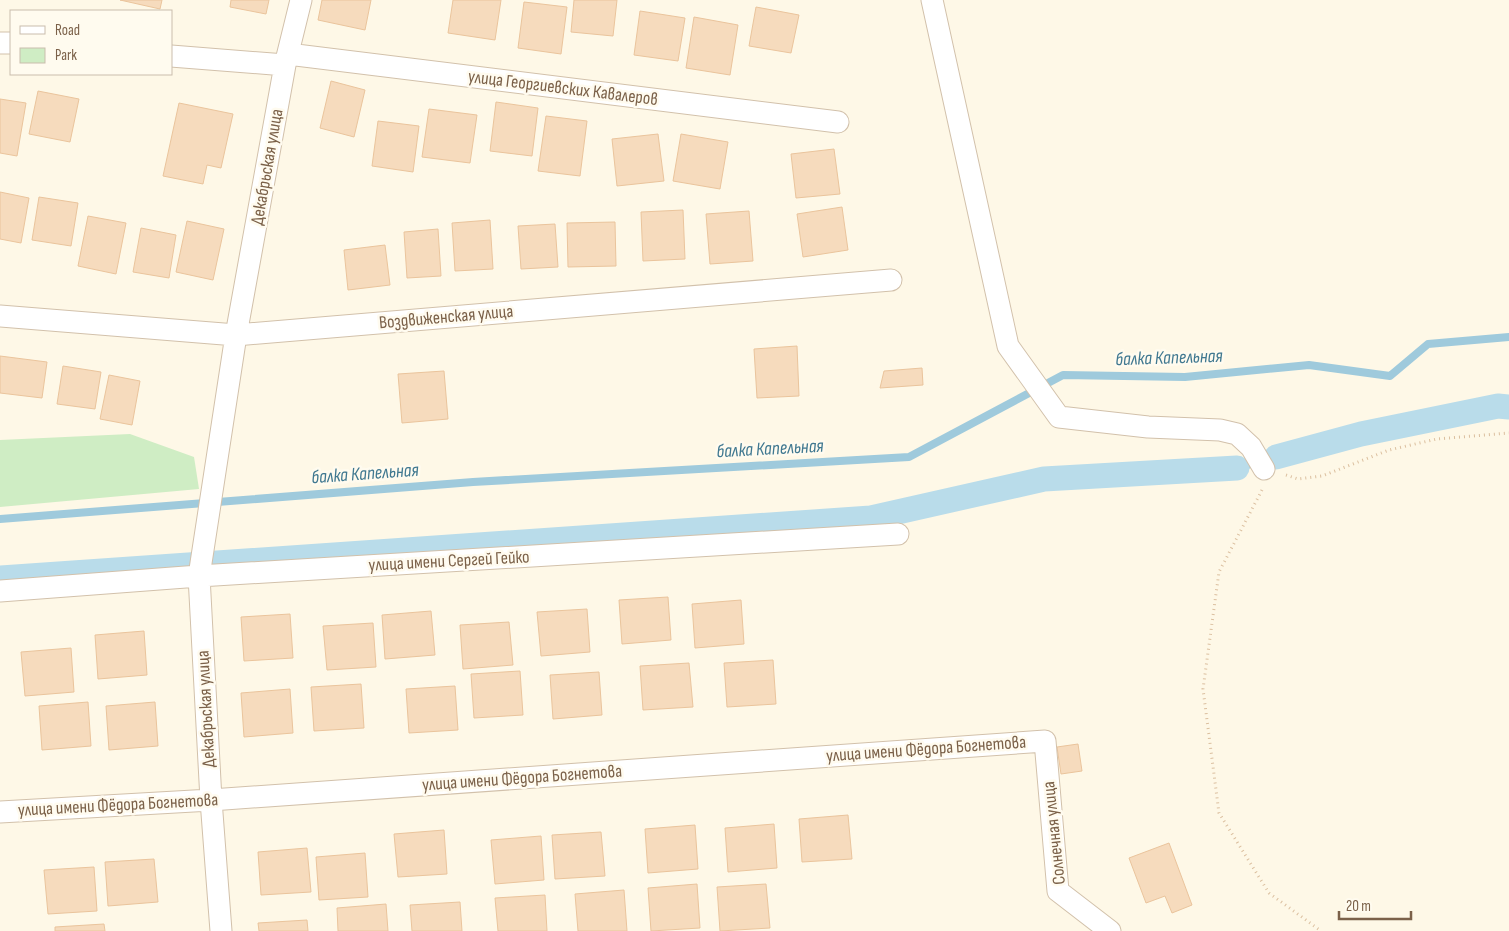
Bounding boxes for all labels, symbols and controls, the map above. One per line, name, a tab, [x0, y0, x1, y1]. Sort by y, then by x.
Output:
legend	[10, 10, 172, 75]
text: Road	[55, 21, 80, 40]
text: Park	[55, 46, 77, 65]
street label: улица Георгиевских Кавалеров	[467, 66, 659, 110]
street label: Декабрьская улица	[246, 107, 288, 227]
street label: Воздвиженская улица	[378, 301, 514, 333]
water label: балка Капельная	[1115, 345, 1224, 371]
water label: балка Капельная	[716, 435, 825, 463]
water label: балка Капельная	[311, 459, 420, 489]
street label: улица имени Сергей Гейко	[368, 546, 530, 576]
street label: Декабрьская улица	[192, 650, 220, 768]
street label: улица имени Фёдора Богнетова	[825, 732, 1027, 766]
street label: улица имени Фёдора Богнетова	[421, 761, 623, 795]
street label: Солнечная улица	[1038, 780, 1070, 886]
street label: улица имени Фёдора Богнетова	[17, 789, 219, 821]
scale bar	[1339, 888, 1412, 920]
text: 20 m	[1346, 897, 1371, 916]

